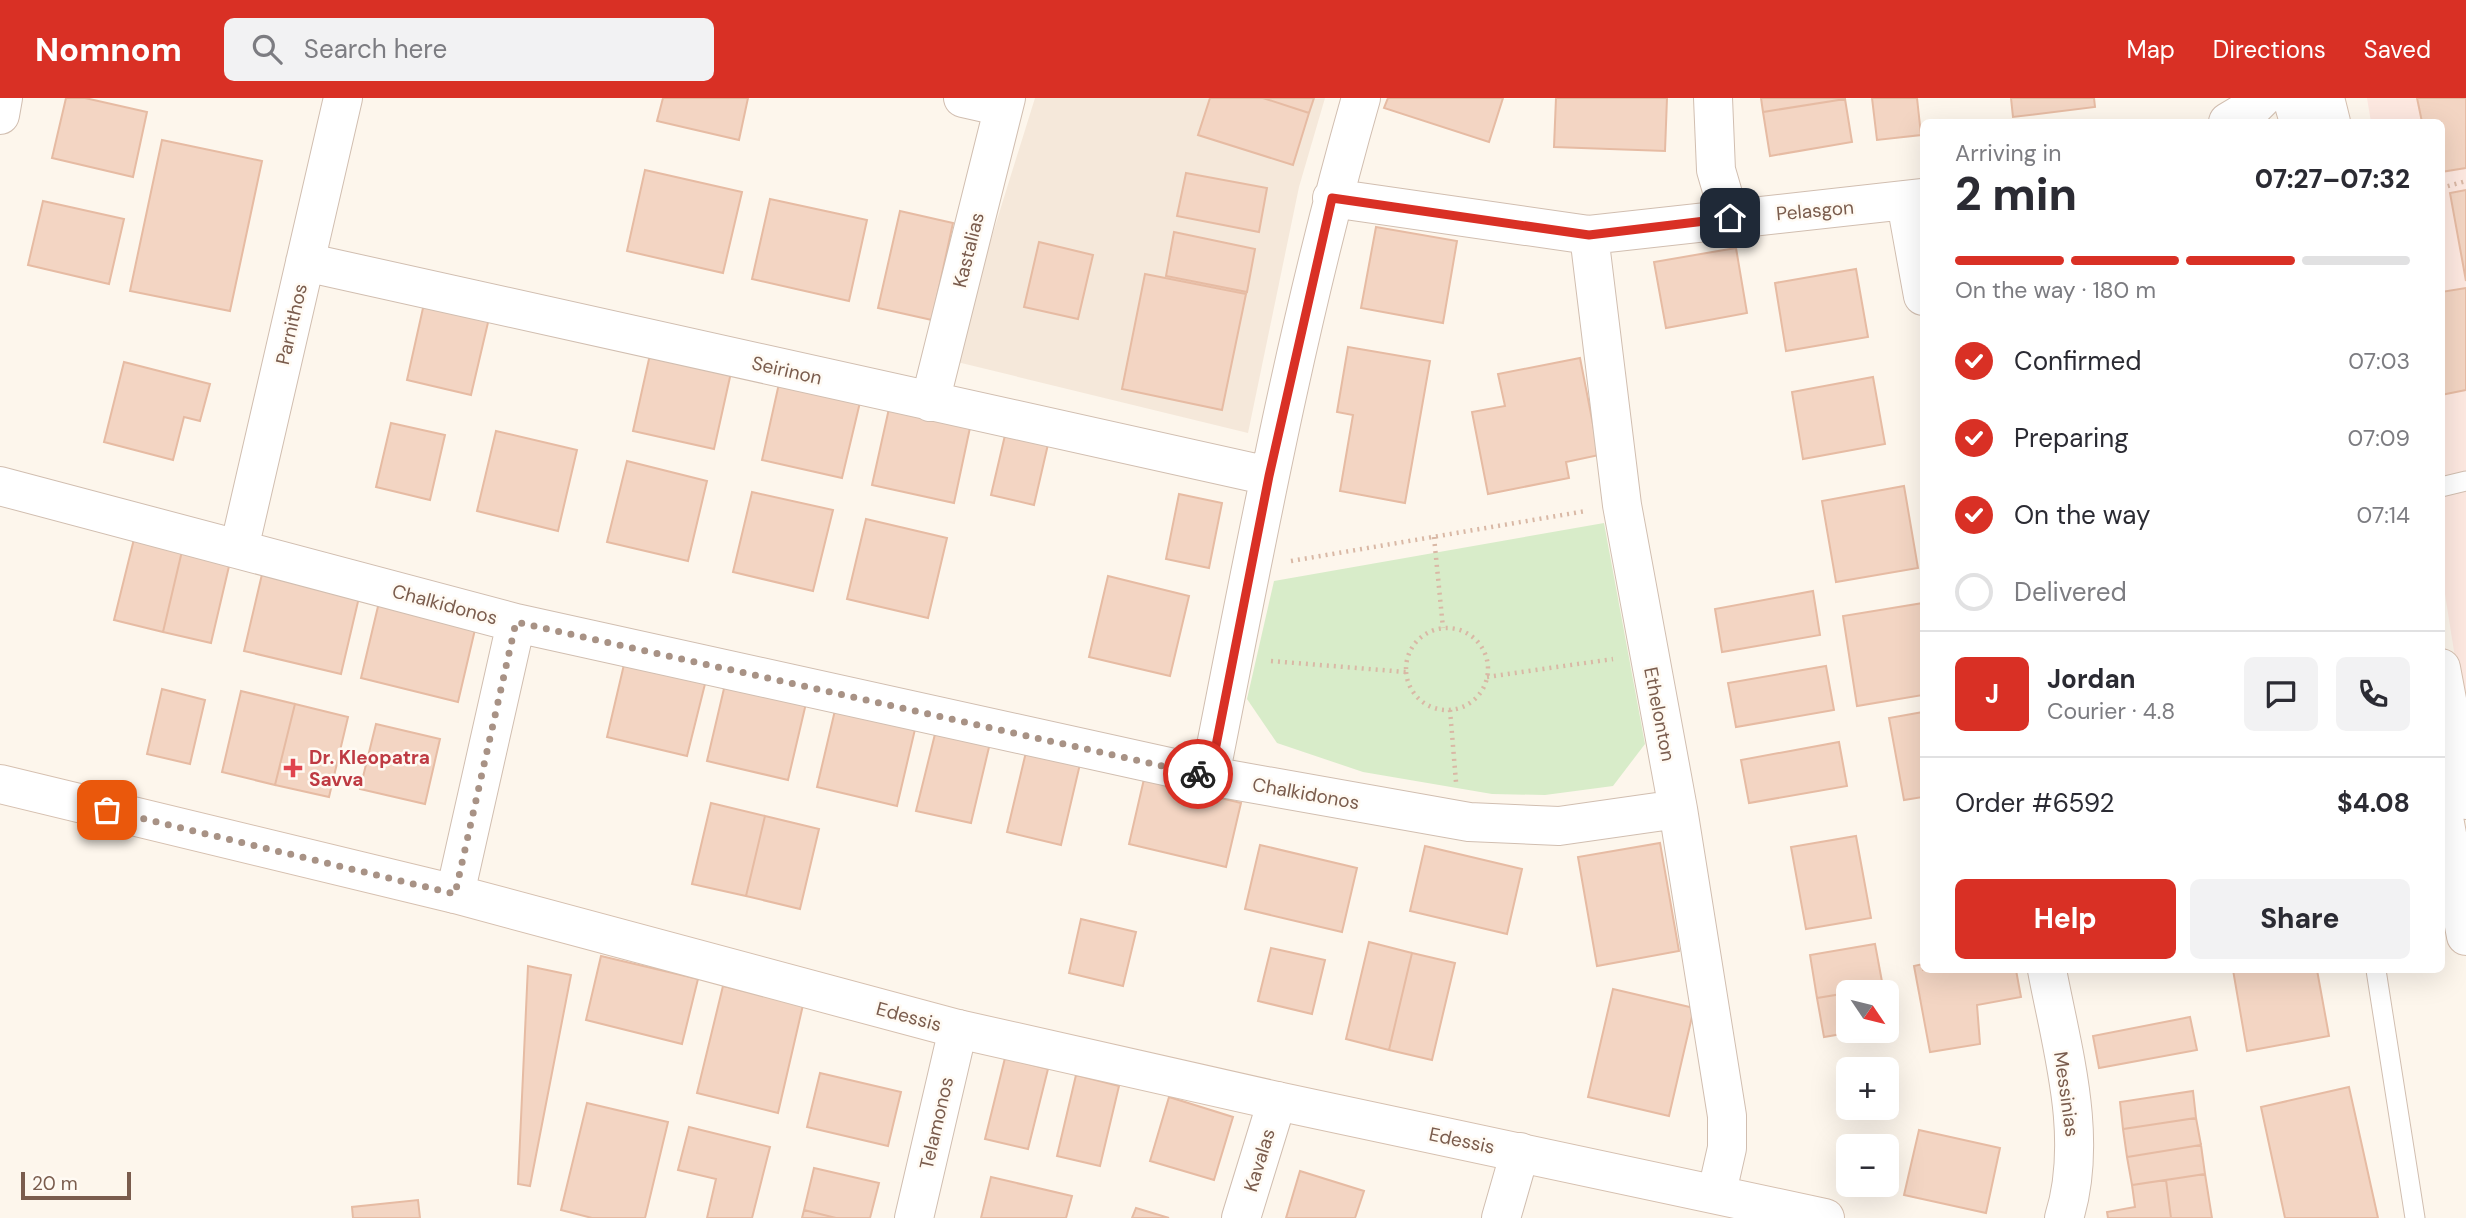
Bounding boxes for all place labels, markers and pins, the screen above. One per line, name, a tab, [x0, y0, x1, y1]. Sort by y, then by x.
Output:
pin	[1700, 188, 1760, 248]
place label: Dr. Kleopatra Savva	[309, 745, 430, 792]
marker: Dr. Kleopatra Savva	[283, 758, 303, 778]
pin	[77, 780, 137, 840]

